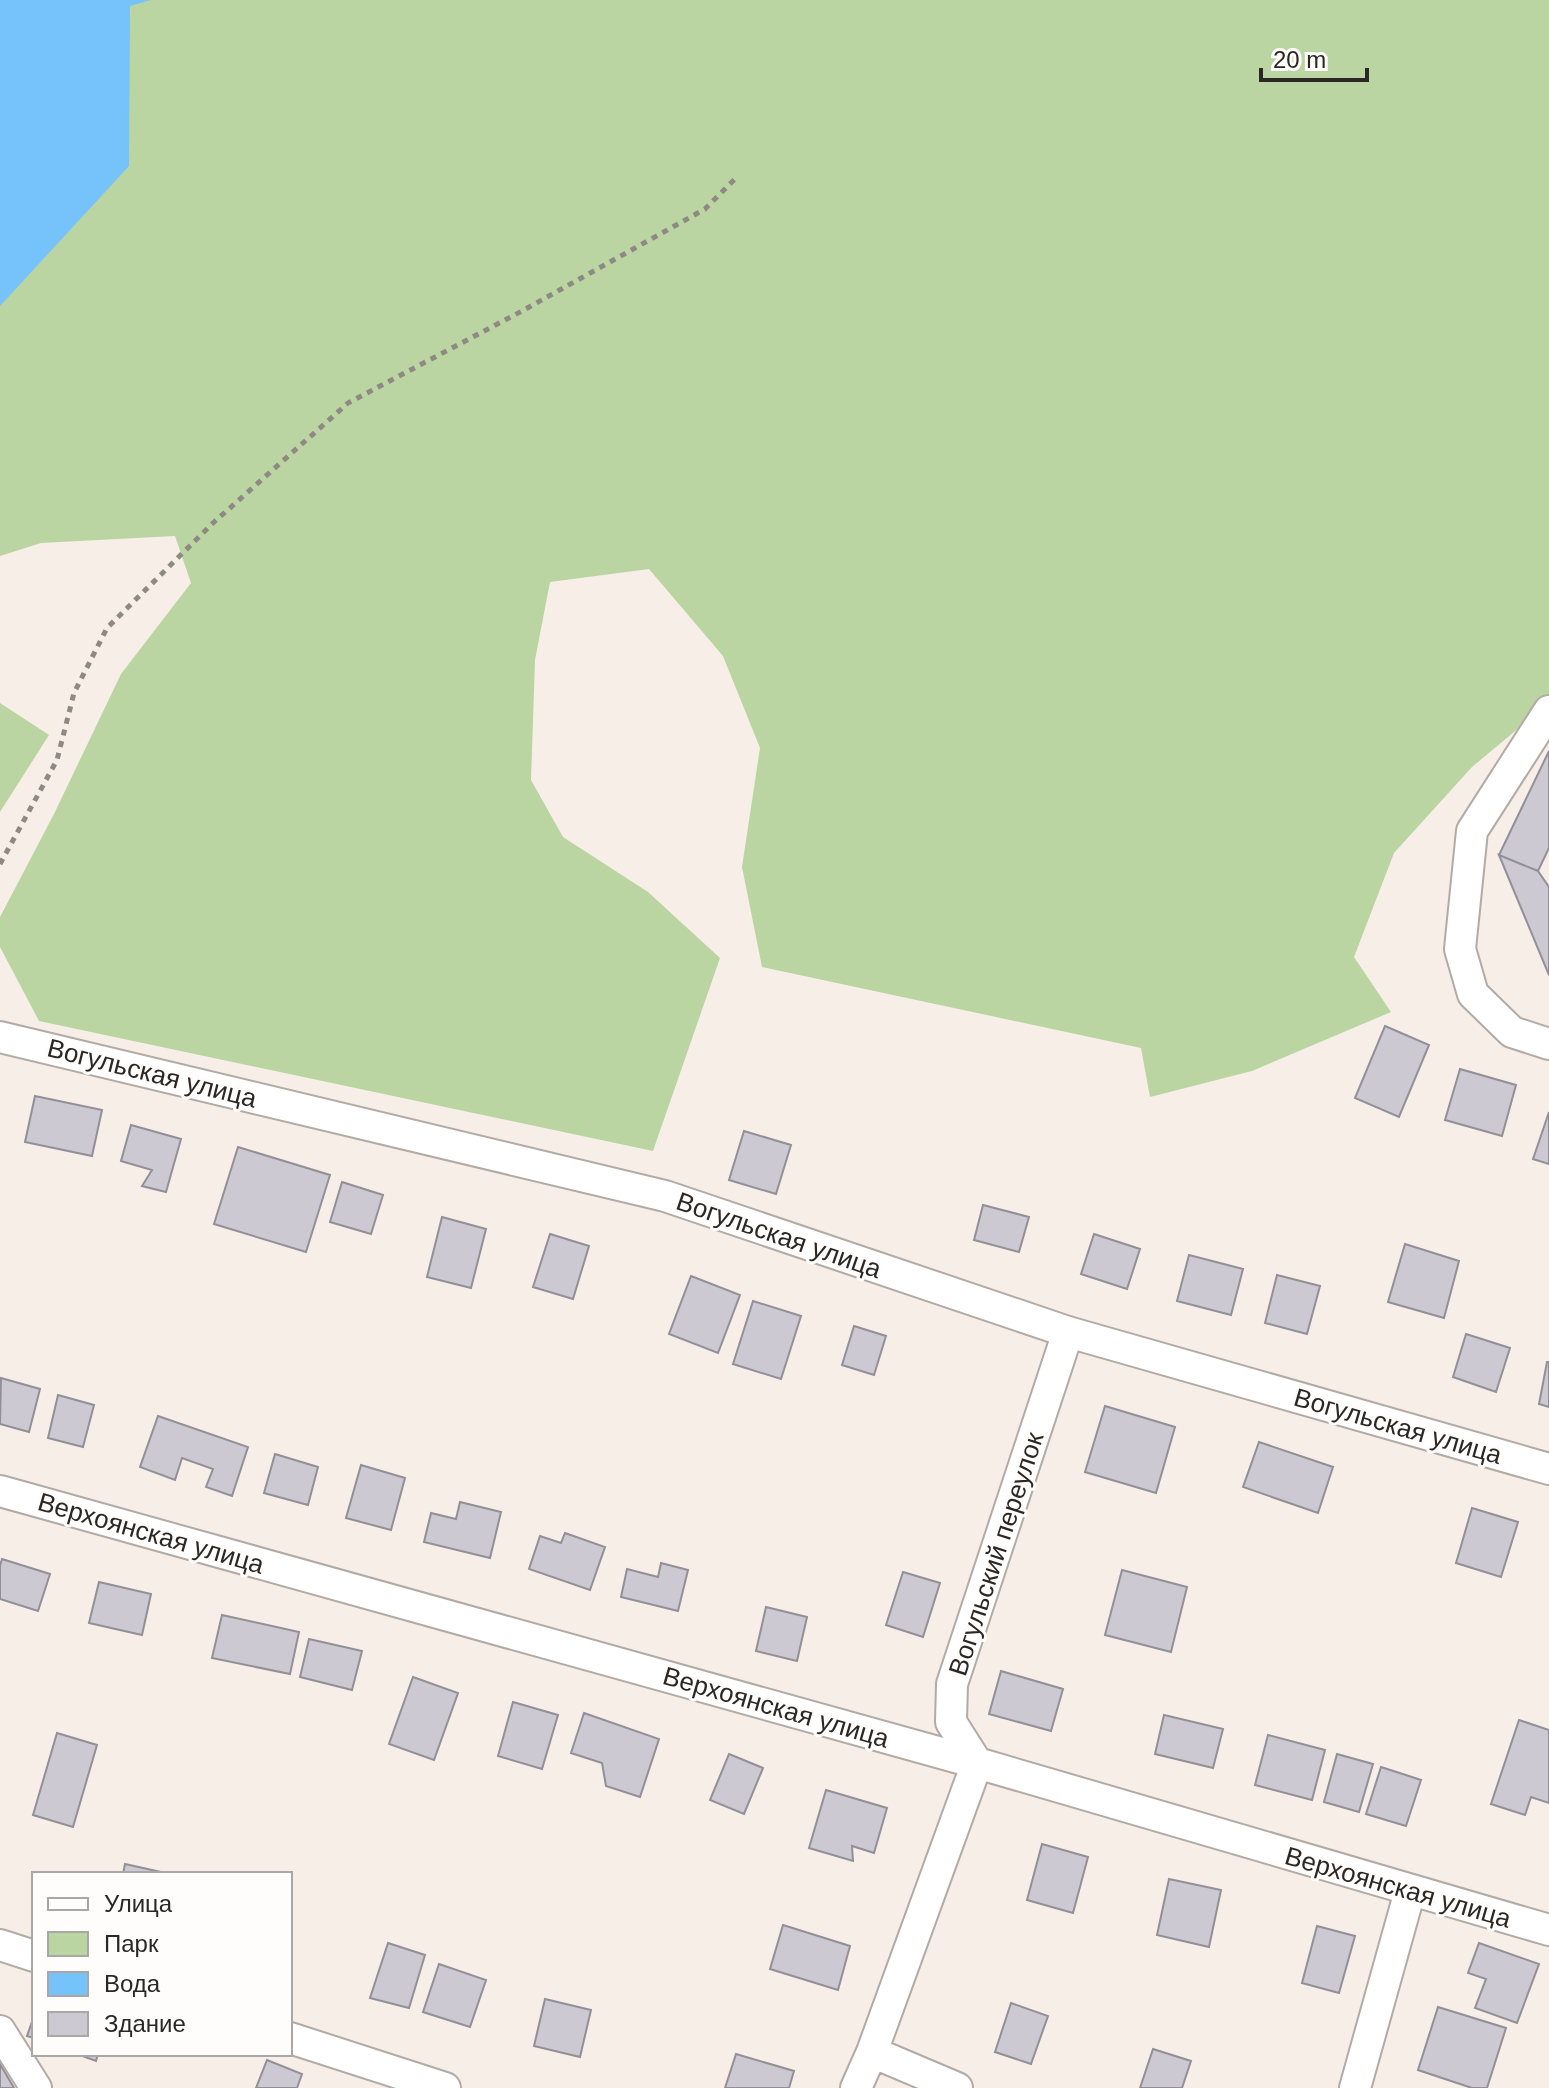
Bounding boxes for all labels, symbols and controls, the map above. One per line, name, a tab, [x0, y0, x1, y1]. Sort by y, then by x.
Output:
scale bar	[1261, 32, 1367, 82]
text: 20 m	[1273, 46, 1326, 73]
street label: Вогульская улица	[44, 1032, 260, 1114]
street label: Вогульская улица	[673, 1186, 886, 1284]
street label: Вогульская улица	[1291, 1382, 1506, 1470]
street label: Вогульский переулок	[942, 1428, 1050, 1679]
street label: Верхоянская улица	[35, 1486, 268, 1580]
street label: Верхоянская улица	[660, 1660, 893, 1754]
street label: Верхоянская улица	[1282, 1840, 1515, 1934]
legend	[32, 1872, 292, 2056]
text: Улица	[104, 1890, 173, 1917]
text: Парк	[104, 1930, 159, 1957]
text: Вода	[104, 1970, 161, 1997]
text: Здание	[104, 2010, 186, 2037]

